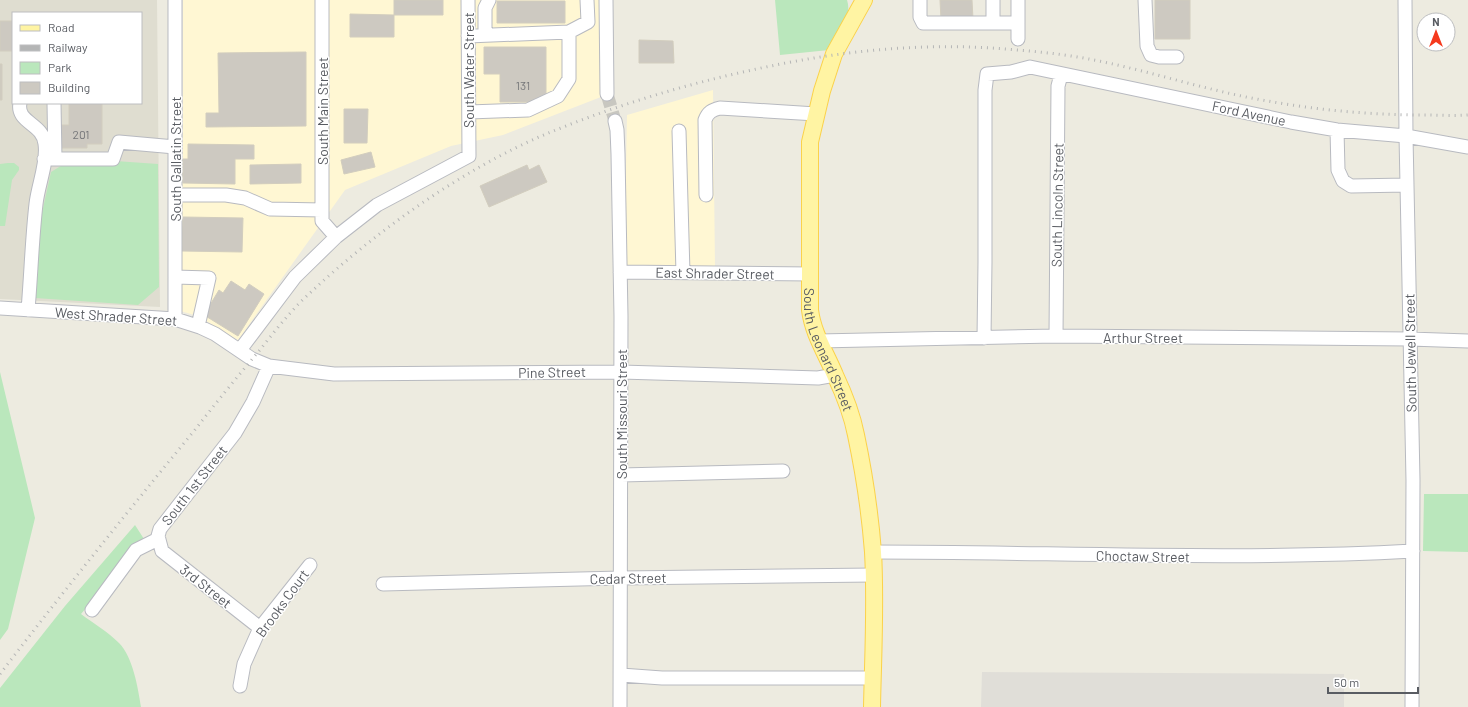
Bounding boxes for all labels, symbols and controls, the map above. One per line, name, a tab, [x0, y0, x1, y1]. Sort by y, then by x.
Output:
legend	[12, 12, 142, 104]
street label: South Water Street	[460, 12, 477, 128]
north arrow	[1416, 12, 1456, 52]
text: N	[1432, 15, 1440, 28]
text: Road	[48, 20, 75, 34]
text: Railway	[48, 40, 88, 54]
street label: South Main Street	[314, 57, 331, 165]
text: Park	[48, 60, 72, 74]
house number: 131	[516, 78, 530, 92]
text: Building	[48, 80, 90, 94]
street label: South Gallatin Street	[167, 96, 184, 222]
street label: Ford Avenue	[1211, 97, 1287, 129]
house number: 201	[72, 127, 90, 141]
street label: South Lincoln Street	[1047, 143, 1067, 267]
street label: East Shrader Street	[655, 263, 775, 283]
street label: South Leonard Street	[802, 288, 858, 413]
street label: South Jewell Street	[1400, 293, 1420, 413]
street label: West Shrader Street	[54, 303, 178, 329]
street label: Arthur Street	[1103, 329, 1183, 346]
street label: South Missouri Street	[613, 349, 630, 479]
street label: Pine Street	[518, 363, 586, 381]
street label: South 1st Street	[158, 442, 230, 528]
street label: Choctaw Street	[1096, 547, 1190, 565]
street label: 3rd Street	[177, 561, 235, 611]
street label: Brooks Court	[252, 566, 312, 640]
street label: Cedar Street	[589, 569, 667, 587]
scale bar	[1328, 669, 1418, 695]
text: 50 m	[1334, 675, 1359, 689]

